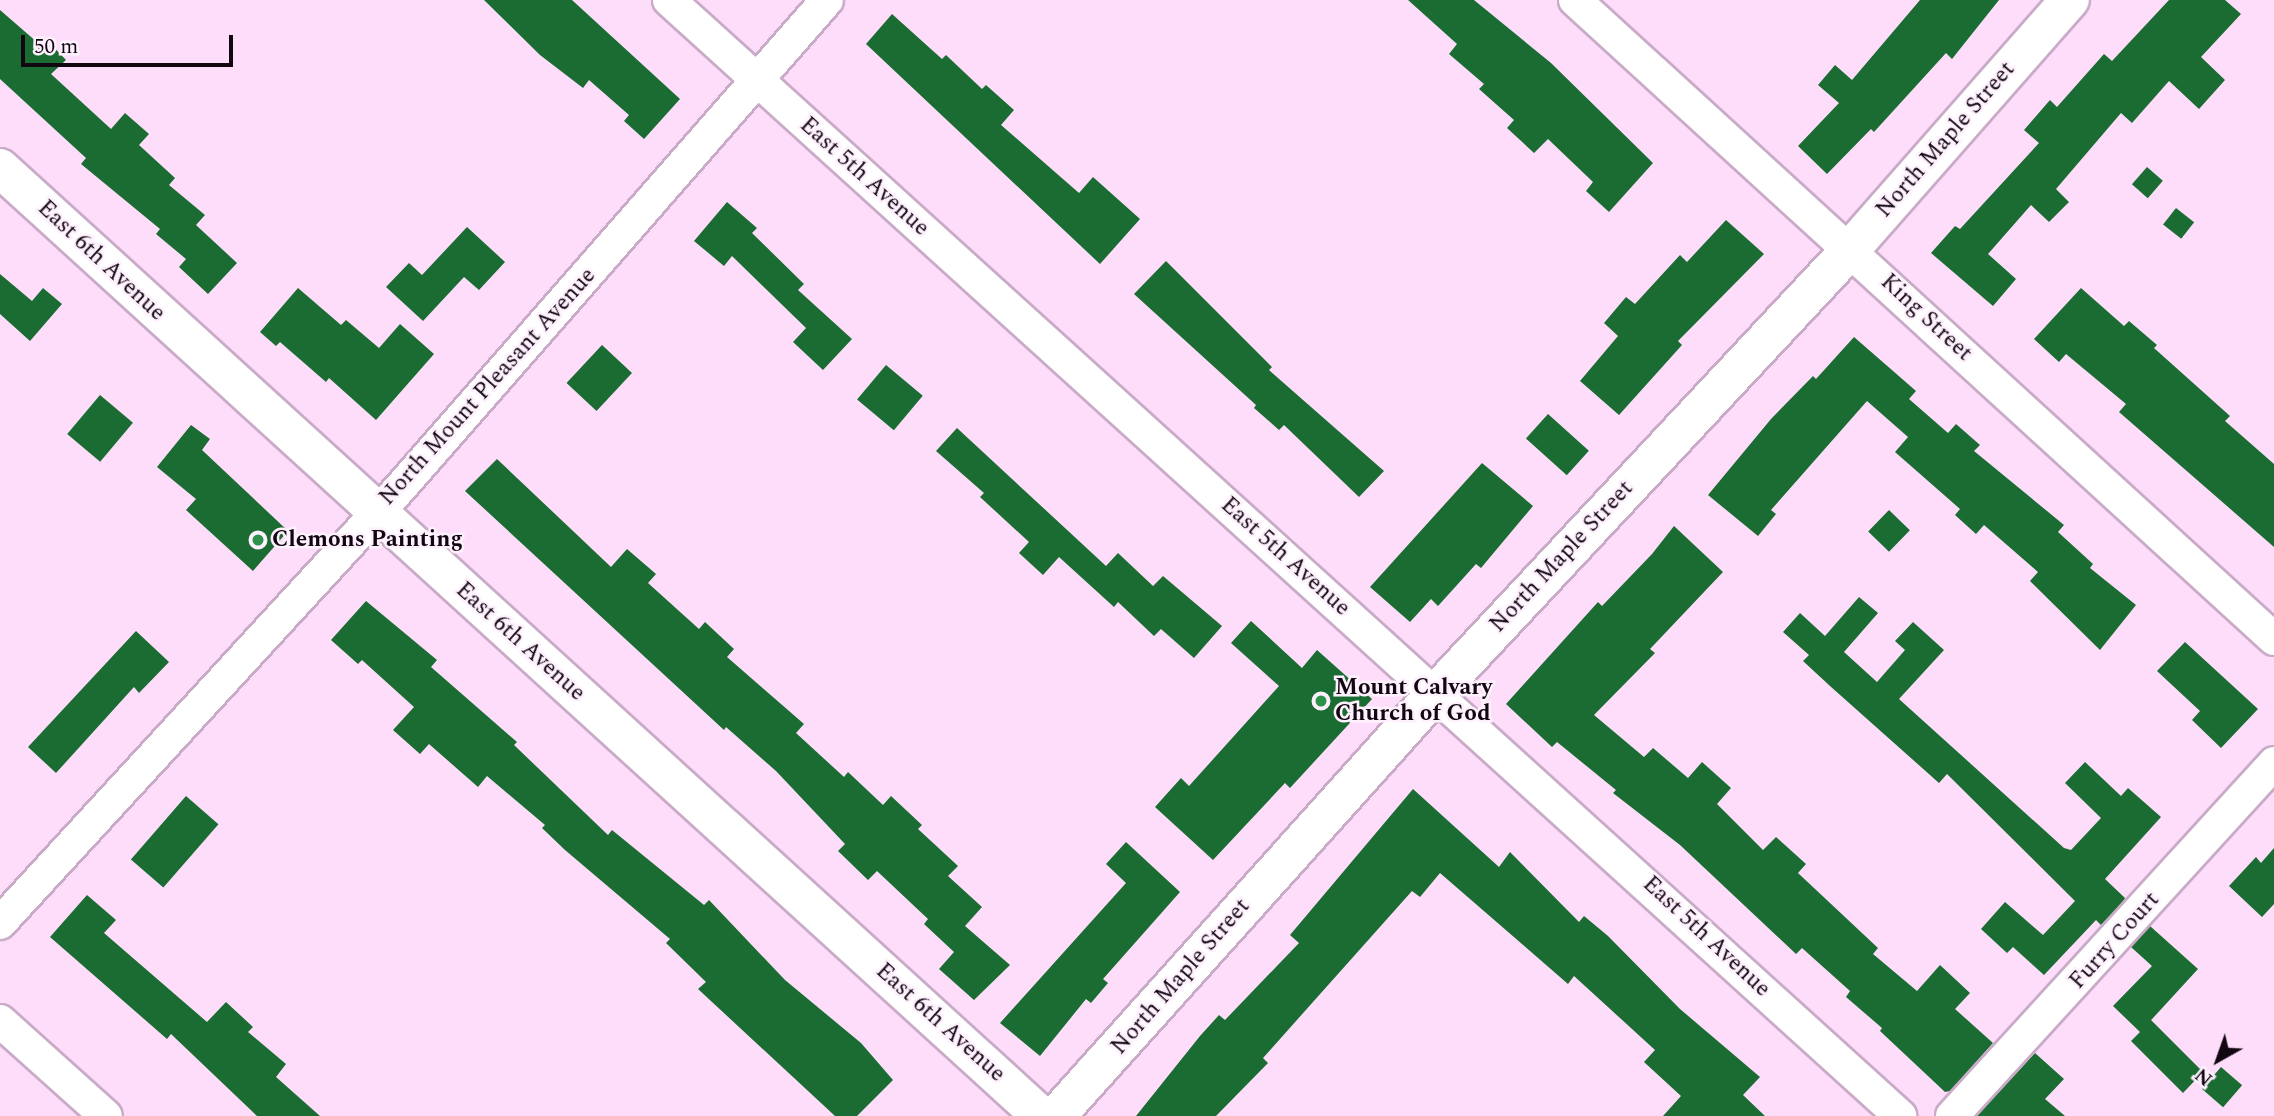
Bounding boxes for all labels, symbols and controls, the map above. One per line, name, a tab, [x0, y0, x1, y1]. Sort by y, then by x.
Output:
scale bar	[24, 21, 236, 65]
text: 50 m	[34, 31, 78, 63]
street label: North Maple Street	[1871, 56, 2021, 224]
street label: East 5th Avenue	[794, 112, 934, 242]
street label: East 6th Avenue	[31, 195, 171, 327]
street label: North Mount Pleasant Avenue	[374, 263, 602, 511]
street label: King Street	[1874, 269, 1978, 367]
street label: North Maple Street	[1485, 475, 1639, 639]
street label: East 5th Avenue	[1215, 492, 1355, 622]
place label: Clemons Painting	[272, 526, 463, 554]
marker: Clemons Painting	[250, 532, 266, 548]
street label: East 6th Avenue	[450, 577, 590, 707]
place label: Mount Calvary Church of God	[1335, 674, 1492, 728]
marker: Mount Calvary Church of God	[1313, 693, 1329, 709]
street label: East 5th Avenue	[1636, 871, 1776, 1003]
street label: Furry Court	[2064, 887, 2166, 995]
street label: North Maple Street	[1106, 893, 1256, 1061]
street label: East 6th Avenue	[870, 958, 1010, 1088]
north arrow	[2183, 1025, 2253, 1095]
text: N	[2189, 1060, 2219, 1093]

